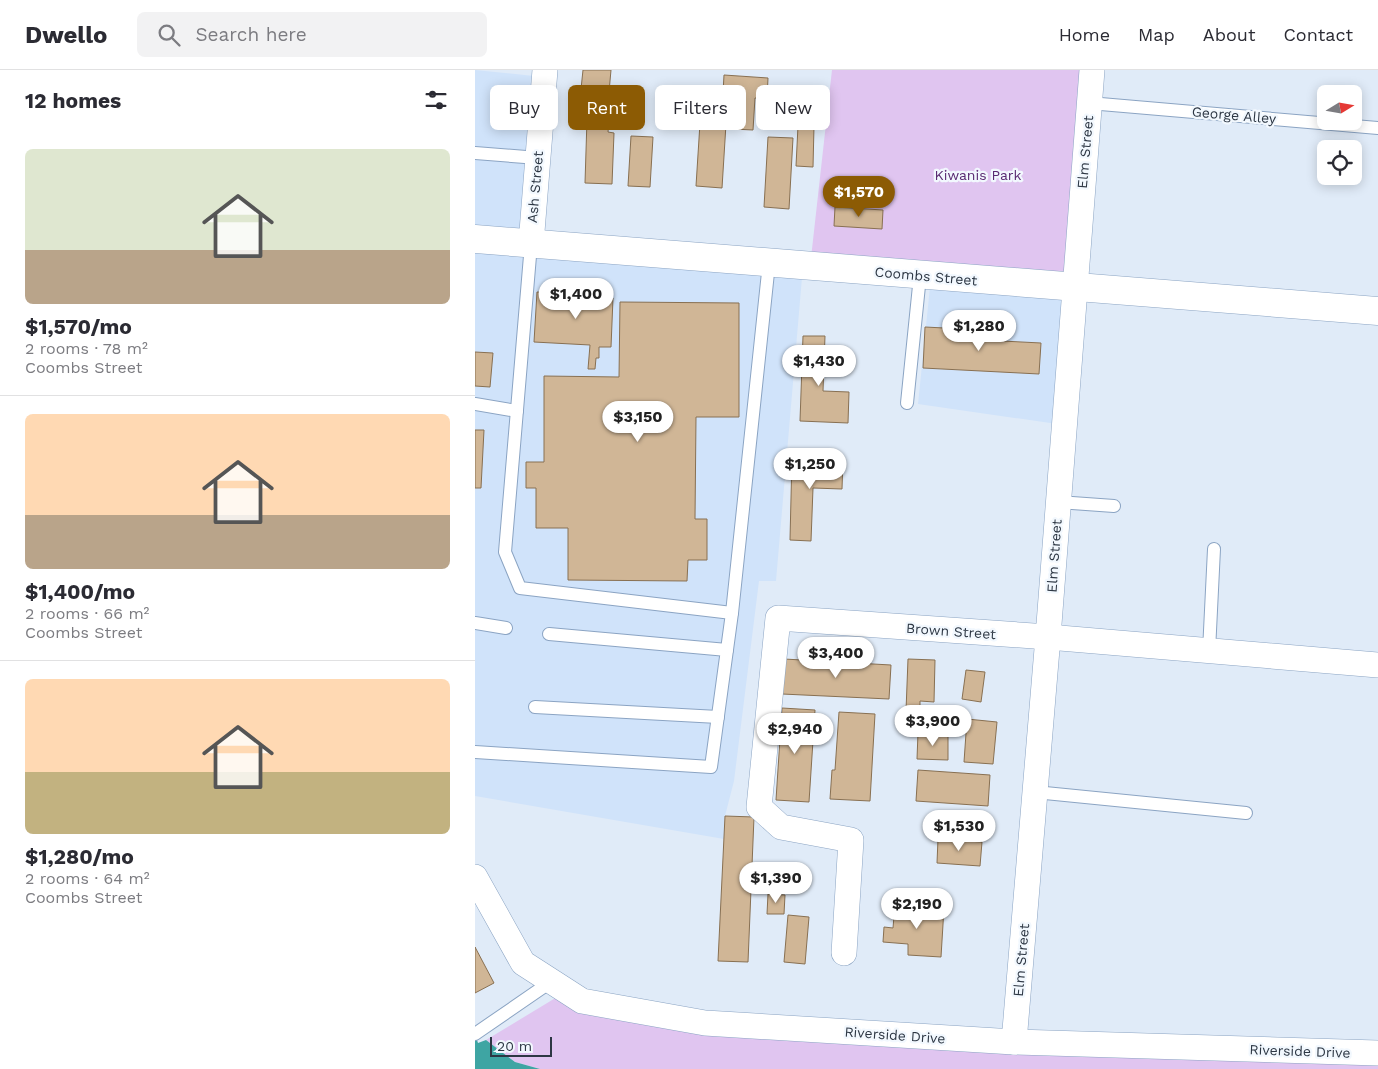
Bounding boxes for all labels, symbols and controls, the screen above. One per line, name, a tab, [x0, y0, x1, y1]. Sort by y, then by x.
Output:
search box	[137, 12, 487, 57]
text: Dwello	[25, 21, 107, 49]
icon: search	[155, 21, 183, 49]
text: Search here	[195, 23, 307, 46]
text: Home	[1059, 24, 1110, 45]
text: Map	[1138, 24, 1175, 45]
text: About	[1203, 24, 1255, 45]
text: Contact	[1283, 24, 1353, 45]
chip: Buy	[490, 85, 558, 130]
chip: Rent	[568, 85, 645, 130]
chip: Filters	[655, 85, 746, 130]
chip: New	[756, 85, 830, 130]
north arrow	[1317, 85, 1363, 130]
map controls	[1317, 85, 1362, 185]
icon: filters	[422, 86, 450, 114]
text: 12 homes	[25, 88, 121, 113]
street label: George Alley	[1191, 103, 1278, 127]
street label: Elm Street	[1074, 115, 1096, 189]
button: locate	[1317, 140, 1362, 185]
street label: Ash Street	[524, 150, 546, 224]
park label: Kiwanis Park	[934, 167, 1022, 183]
pin: $1,570	[818, 176, 900, 218]
icon: home	[193, 181, 283, 271]
text: $1,570	[834, 182, 884, 201]
street label: Coombs Street	[874, 264, 978, 288]
pin: $1,400	[535, 278, 617, 320]
text: $1,400	[550, 284, 602, 303]
pin: $1,280	[938, 310, 1020, 352]
text: $1,570/mo	[25, 314, 132, 339]
text: $1,280	[953, 316, 1005, 335]
text: 2 rooms · 78 m²	[25, 339, 148, 358]
pin: $1,430	[778, 344, 860, 387]
text: $1,430	[793, 351, 845, 370]
text: Coombs Street	[25, 358, 143, 377]
pin: $3,150	[597, 400, 679, 443]
text: $3,150	[613, 407, 663, 426]
icon: home	[193, 447, 283, 537]
pin: $1,250	[769, 448, 851, 490]
text: $1,250	[785, 454, 835, 473]
street label: Elm Street	[1043, 519, 1065, 593]
text: $1,400/mo	[25, 579, 135, 604]
text: 2 rooms · 66 m²	[25, 604, 149, 623]
street label: Brown Street	[906, 620, 997, 642]
text: Coombs Street	[25, 623, 143, 642]
pin: $3,400	[795, 636, 877, 679]
text: $3,400	[808, 643, 864, 662]
pin: $3,900	[892, 704, 974, 747]
text: $3,900	[906, 711, 960, 730]
icon: home	[193, 712, 283, 802]
pin: $2,940	[754, 712, 836, 755]
text: $2,940	[768, 719, 822, 738]
pin: $1,530	[918, 810, 1000, 852]
text: $1,530	[934, 816, 984, 835]
text: $1,280/mo	[25, 844, 134, 869]
pin: $1,390	[735, 862, 817, 904]
text: $1,390	[750, 868, 802, 887]
text: 2 rooms · 64 m²	[25, 869, 150, 888]
text: Coombs Street	[25, 888, 143, 907]
pin: $2,190	[876, 888, 958, 930]
text: $2,190	[892, 894, 942, 913]
street label: Elm Street	[1010, 923, 1032, 997]
street label: Riverside Drive	[844, 1023, 946, 1047]
scale bar	[490, 1034, 553, 1057]
text: 20 m	[497, 1038, 532, 1054]
street label: Riverside Drive	[1249, 1041, 1351, 1061]

